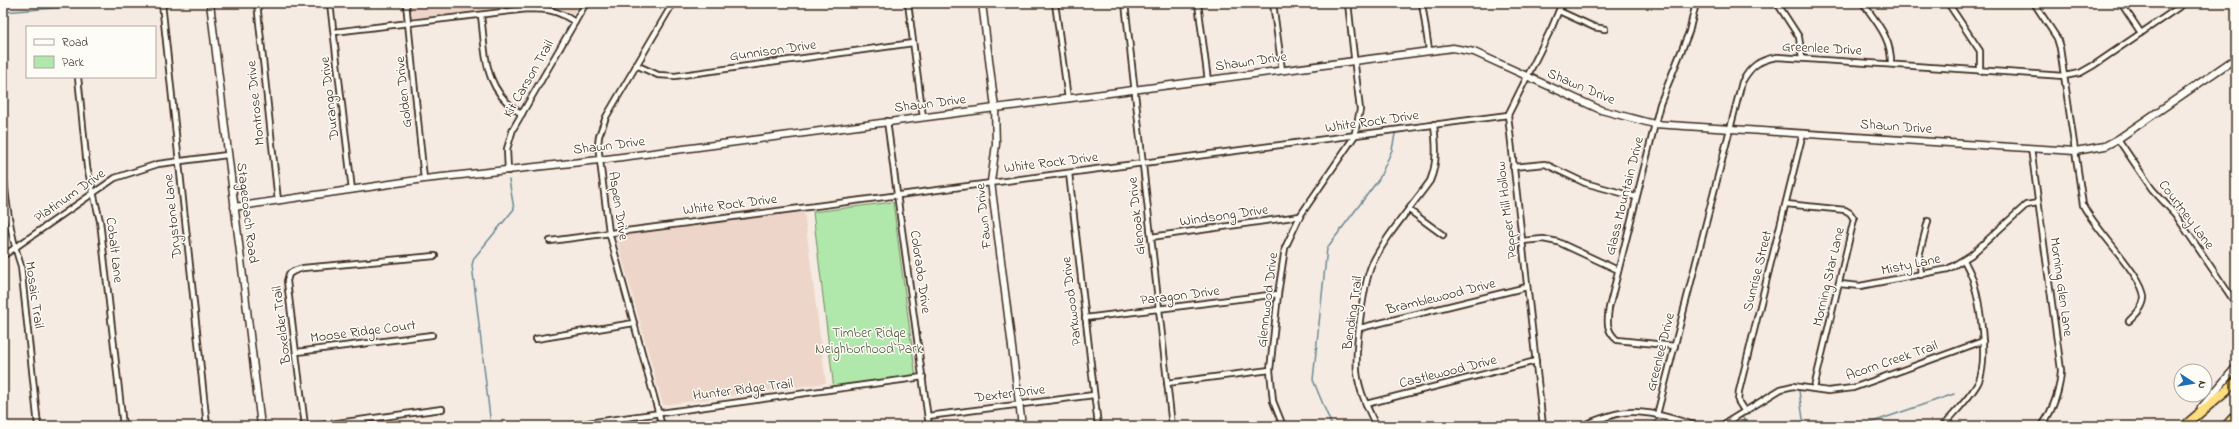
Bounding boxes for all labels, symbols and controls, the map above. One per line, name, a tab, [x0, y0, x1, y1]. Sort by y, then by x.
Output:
legend	[26, 26, 156, 78]
text: Road	[62, 34, 88, 52]
street label: Gunnison Drive	[728, 34, 818, 67]
street label: Kit Carson Trail	[498, 36, 560, 122]
street label: Greenlee Drive	[1781, 36, 1863, 62]
street label: Shawn Drive	[1214, 46, 1289, 77]
text: Park	[62, 54, 84, 72]
street label: Golden Drive	[390, 54, 418, 129]
street label: Durango Drive	[314, 55, 347, 142]
street label: Montrose Drive	[241, 59, 271, 146]
street label: Shawn Drive	[1544, 63, 1619, 111]
street label: Shawn Drive	[893, 89, 968, 119]
street label: White Rock Drive	[1324, 105, 1421, 139]
street label: Shawn Drive	[1859, 114, 1933, 140]
street label: Shawn Drive	[572, 131, 647, 161]
street label: Glass Mountain Drive	[1600, 134, 1650, 257]
street label: White Rock Drive	[1003, 147, 1100, 179]
street label: Pepper Mill Hollow	[1491, 160, 1523, 260]
street label: Stagecoach Road	[229, 161, 264, 265]
street label: Platinum Drive	[30, 163, 111, 228]
street label: Aspen Drive	[602, 170, 634, 243]
street label: Drystone Lane	[158, 172, 189, 260]
street label: Glenoak Drive	[1122, 175, 1152, 256]
street label: Courtney Lane	[2152, 176, 2220, 255]
street label: Fawn Drive	[970, 182, 998, 251]
street label: White Rock Drive	[682, 189, 779, 221]
street label: Windsong Drive	[1178, 199, 1270, 234]
street label: Cobalt Lane	[100, 216, 129, 285]
street label: Morning Star Lane	[1807, 225, 1852, 329]
street label: Sunrise Street	[1738, 228, 1778, 314]
street label: Colorado Drive	[904, 229, 936, 316]
street label: Morning Glen Lane	[2043, 236, 2078, 339]
street label: Misty Lane	[1879, 248, 1943, 282]
street label: Glennwood Drive	[1252, 251, 1284, 349]
street label: Parkwood Drive	[1056, 255, 1088, 347]
street label: Mosaic Trail	[19, 260, 49, 330]
street label: Bramblewood Drive	[1383, 273, 1499, 321]
street label: Bending Trail	[1337, 275, 1370, 352]
street label: Paragon Drive	[1139, 281, 1222, 312]
street label: Boxelder Trail	[267, 285, 297, 366]
street label: Greenlee Drive	[1641, 310, 1681, 393]
street label: Moose Ridge Court	[309, 315, 417, 350]
park label: Timber Ridge Neighborhood Park	[815, 323, 924, 361]
street label: Acorn Creek Trail	[1843, 335, 1941, 387]
street label: Castlewood Drive	[1397, 350, 1500, 394]
north arrow	[2173, 363, 2213, 403]
street label: Hunter Ridge Trail	[692, 373, 794, 408]
street label: Dexter Drive	[973, 379, 1047, 409]
text: N	[2193, 380, 2210, 390]

